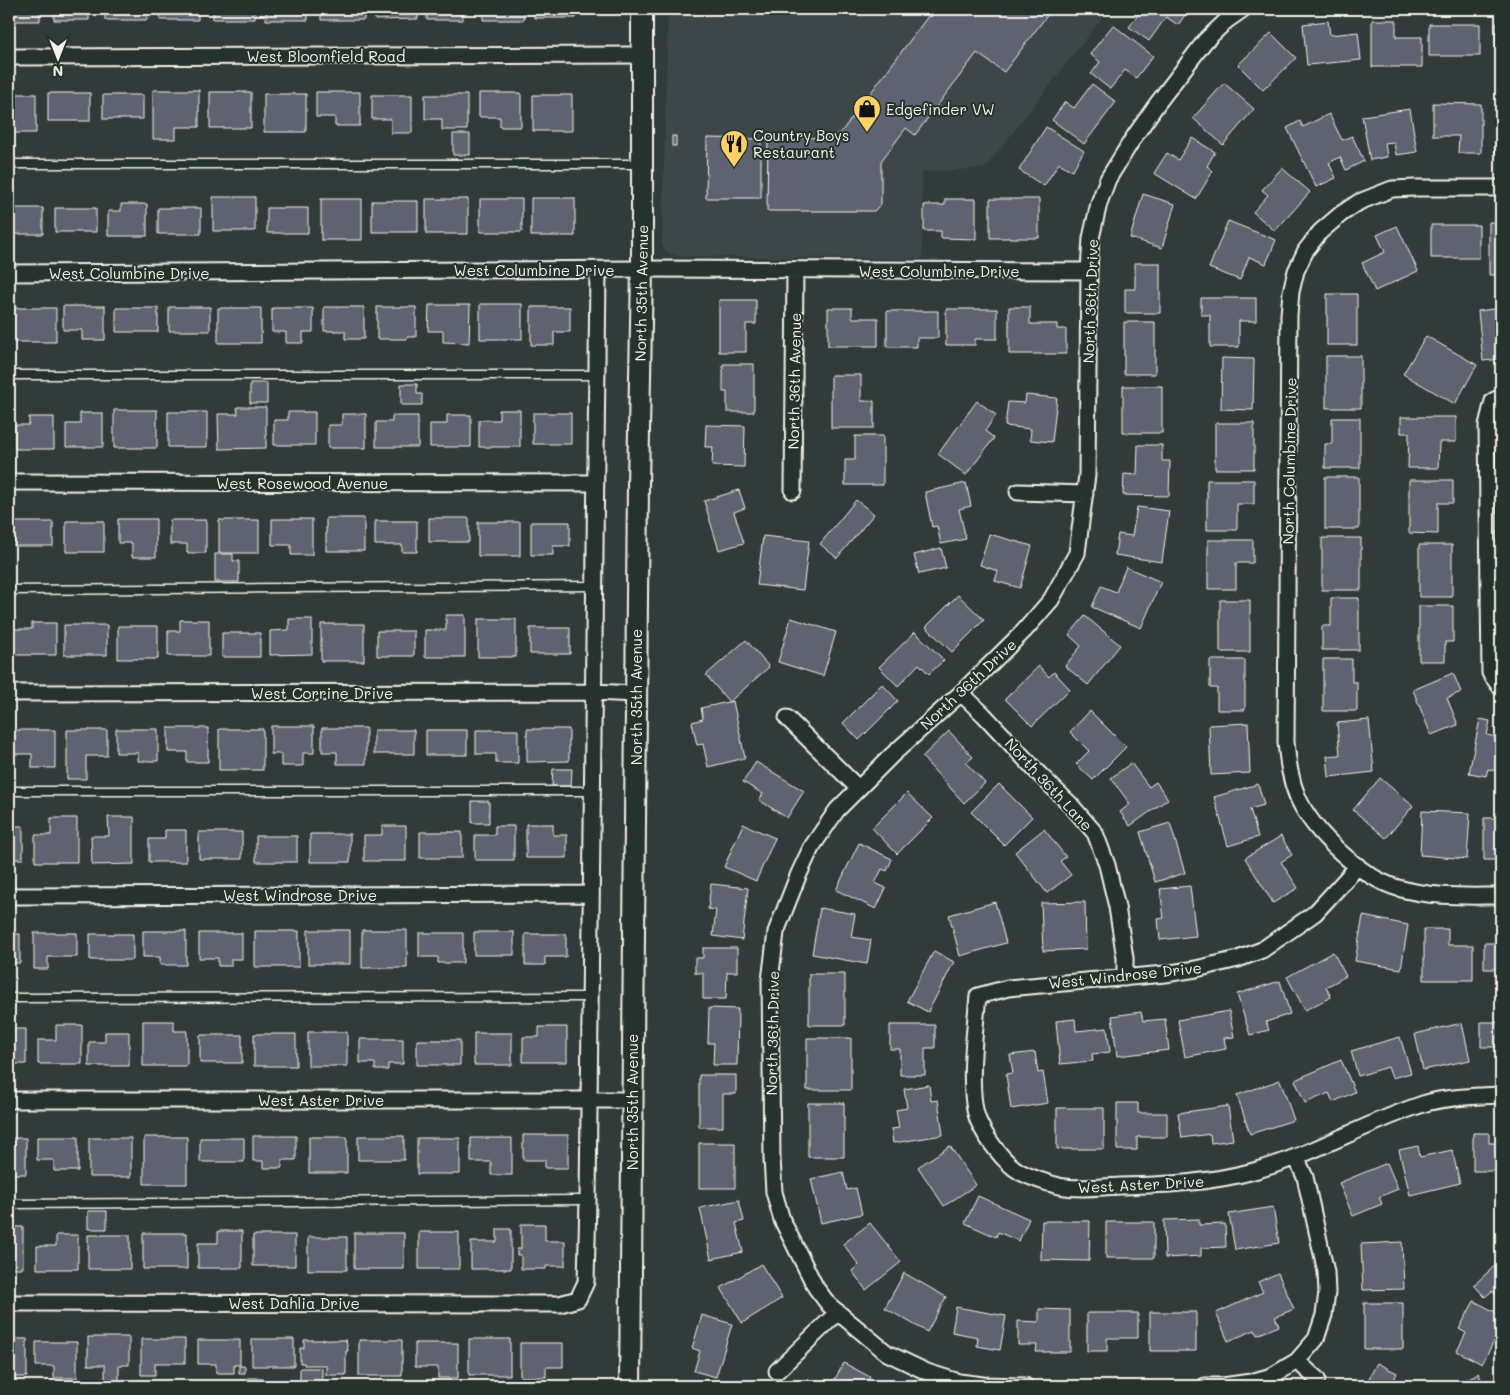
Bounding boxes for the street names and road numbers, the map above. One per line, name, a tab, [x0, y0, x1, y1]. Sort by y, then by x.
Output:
street label: West Bloomfield Road	[246, 46, 406, 66]
street label: North 35th Avenue	[630, 225, 652, 361]
street label: North 36th Drive	[1078, 238, 1102, 364]
street label: West Columbine Drive	[454, 260, 614, 280]
street label: West Columbine Drive	[859, 261, 1019, 281]
street label: West Columbine Drive	[49, 263, 209, 283]
street label: North 36th Avenue	[783, 312, 805, 450]
street label: North Columbine Drive	[1278, 377, 1300, 545]
street label: West Rosewood Avenue	[216, 473, 388, 493]
street label: North 35th Avenue	[626, 629, 646, 765]
street label: North 36th Drive	[916, 634, 1020, 734]
street label: West Corrine Drive	[251, 683, 393, 703]
street label: North 36th Lane	[1001, 733, 1097, 835]
street label: West Windrose Drive	[223, 885, 377, 905]
street label: West Windrose Drive	[1047, 957, 1203, 993]
street label: North 36th Drive	[761, 970, 783, 1096]
street label: North 35th Avenue	[622, 1034, 642, 1170]
street label: West Aster Drive	[258, 1090, 384, 1110]
street label: West Aster Drive	[1077, 1171, 1205, 1197]
street label: West Dahlia Drive	[228, 1293, 360, 1313]

